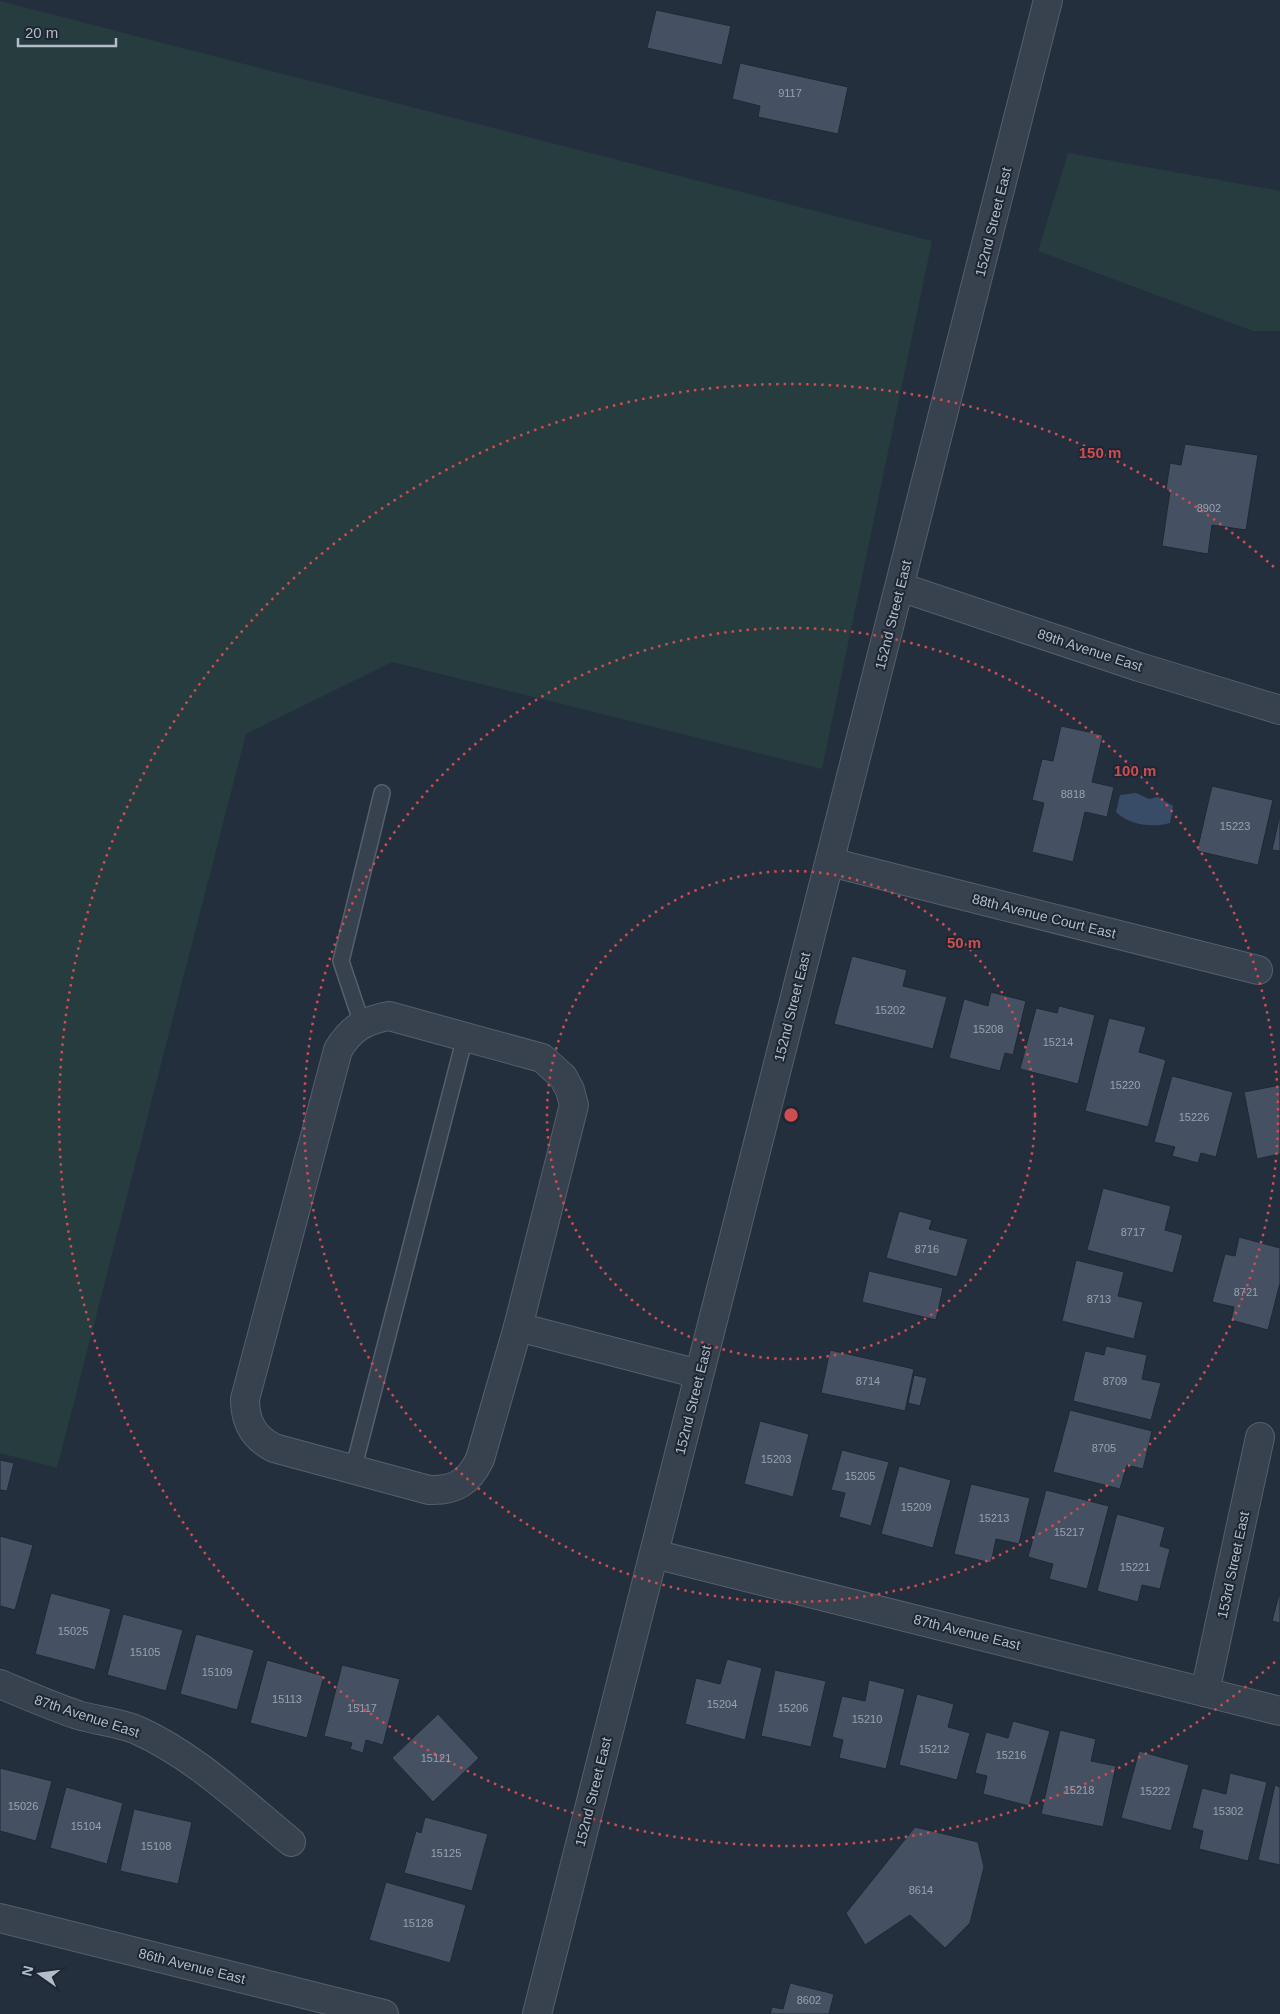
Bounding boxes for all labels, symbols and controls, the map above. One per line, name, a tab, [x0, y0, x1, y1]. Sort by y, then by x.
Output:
scale bar	[18, 15, 115, 47]
text: 20 m	[25, 24, 58, 41]
house number: 9117	[778, 87, 802, 99]
street label: 152nd Street East	[972, 166, 1014, 278]
text: 150 m	[1079, 444, 1121, 461]
house number: 8902	[1197, 502, 1221, 514]
street label: 152nd Street East	[872, 559, 914, 671]
street label: 89th Avenue East	[1035, 625, 1145, 675]
text: 100 m	[1114, 762, 1156, 779]
house number: 8818	[1061, 788, 1085, 800]
house number: 15223	[1220, 820, 1250, 832]
street label: 88th Avenue Court East	[970, 890, 1118, 942]
text: 50 m	[947, 934, 981, 951]
street label: 152nd Street East	[771, 951, 813, 1063]
house number: 15202	[875, 1004, 905, 1016]
house number: 15208	[973, 1023, 1003, 1035]
house number: 15214	[1043, 1036, 1073, 1048]
house number: 15220	[1110, 1079, 1140, 1091]
centre of rings	[782, 1106, 800, 1124]
house number: 15226	[1179, 1111, 1209, 1123]
house number: 8717	[1121, 1226, 1145, 1238]
house number: 8716	[915, 1243, 939, 1255]
house number: 8721	[1234, 1286, 1258, 1298]
house number: 8713	[1087, 1293, 1111, 1305]
street label: 152nd Street East	[672, 1344, 714, 1456]
house number: 8714	[856, 1375, 880, 1387]
house number: 8709	[1103, 1375, 1127, 1387]
house number: 8705	[1092, 1442, 1116, 1454]
house number: 15203	[761, 1453, 791, 1465]
house number: 15205	[845, 1470, 875, 1482]
house number: 15209	[901, 1501, 931, 1513]
street label: 153rd Street East	[1214, 1510, 1252, 1620]
house number: 15213	[979, 1512, 1009, 1524]
house number: 15217	[1054, 1526, 1084, 1538]
house number: 15221	[1120, 1561, 1150, 1573]
street label: 87th Avenue East	[912, 1611, 1022, 1653]
house number: 15025	[58, 1625, 88, 1637]
house number: 15105	[130, 1646, 160, 1658]
house number: 15109	[202, 1666, 232, 1678]
street label: 87th Avenue East	[32, 1691, 142, 1741]
house number: 15113	[272, 1693, 302, 1705]
house number: 15204	[707, 1698, 737, 1710]
house number: 15117	[347, 1702, 377, 1714]
house number: 15206	[778, 1702, 808, 1714]
house number: 15210	[852, 1713, 882, 1725]
street label: 152nd Street East	[572, 1736, 614, 1848]
house number: 15212	[919, 1743, 949, 1755]
house number: 15216	[996, 1749, 1026, 1761]
house number: 15121	[421, 1752, 451, 1764]
house number: 15218	[1064, 1784, 1094, 1796]
house number: 15222	[1140, 1785, 1170, 1797]
house number: 15026	[8, 1800, 38, 1812]
house number: 15302	[1213, 1805, 1243, 1817]
house number: 15104	[71, 1820, 101, 1832]
house number: 15108	[141, 1840, 171, 1852]
house number: 15125	[431, 1847, 461, 1859]
house number: 8614	[909, 1884, 933, 1896]
house number: 15128	[403, 1917, 433, 1929]
street label: 86th Avenue East	[137, 1945, 247, 1987]
north arrow	[15, 1949, 65, 1999]
text: N	[18, 1964, 36, 1978]
house number: 8602	[797, 1994, 821, 2006]

